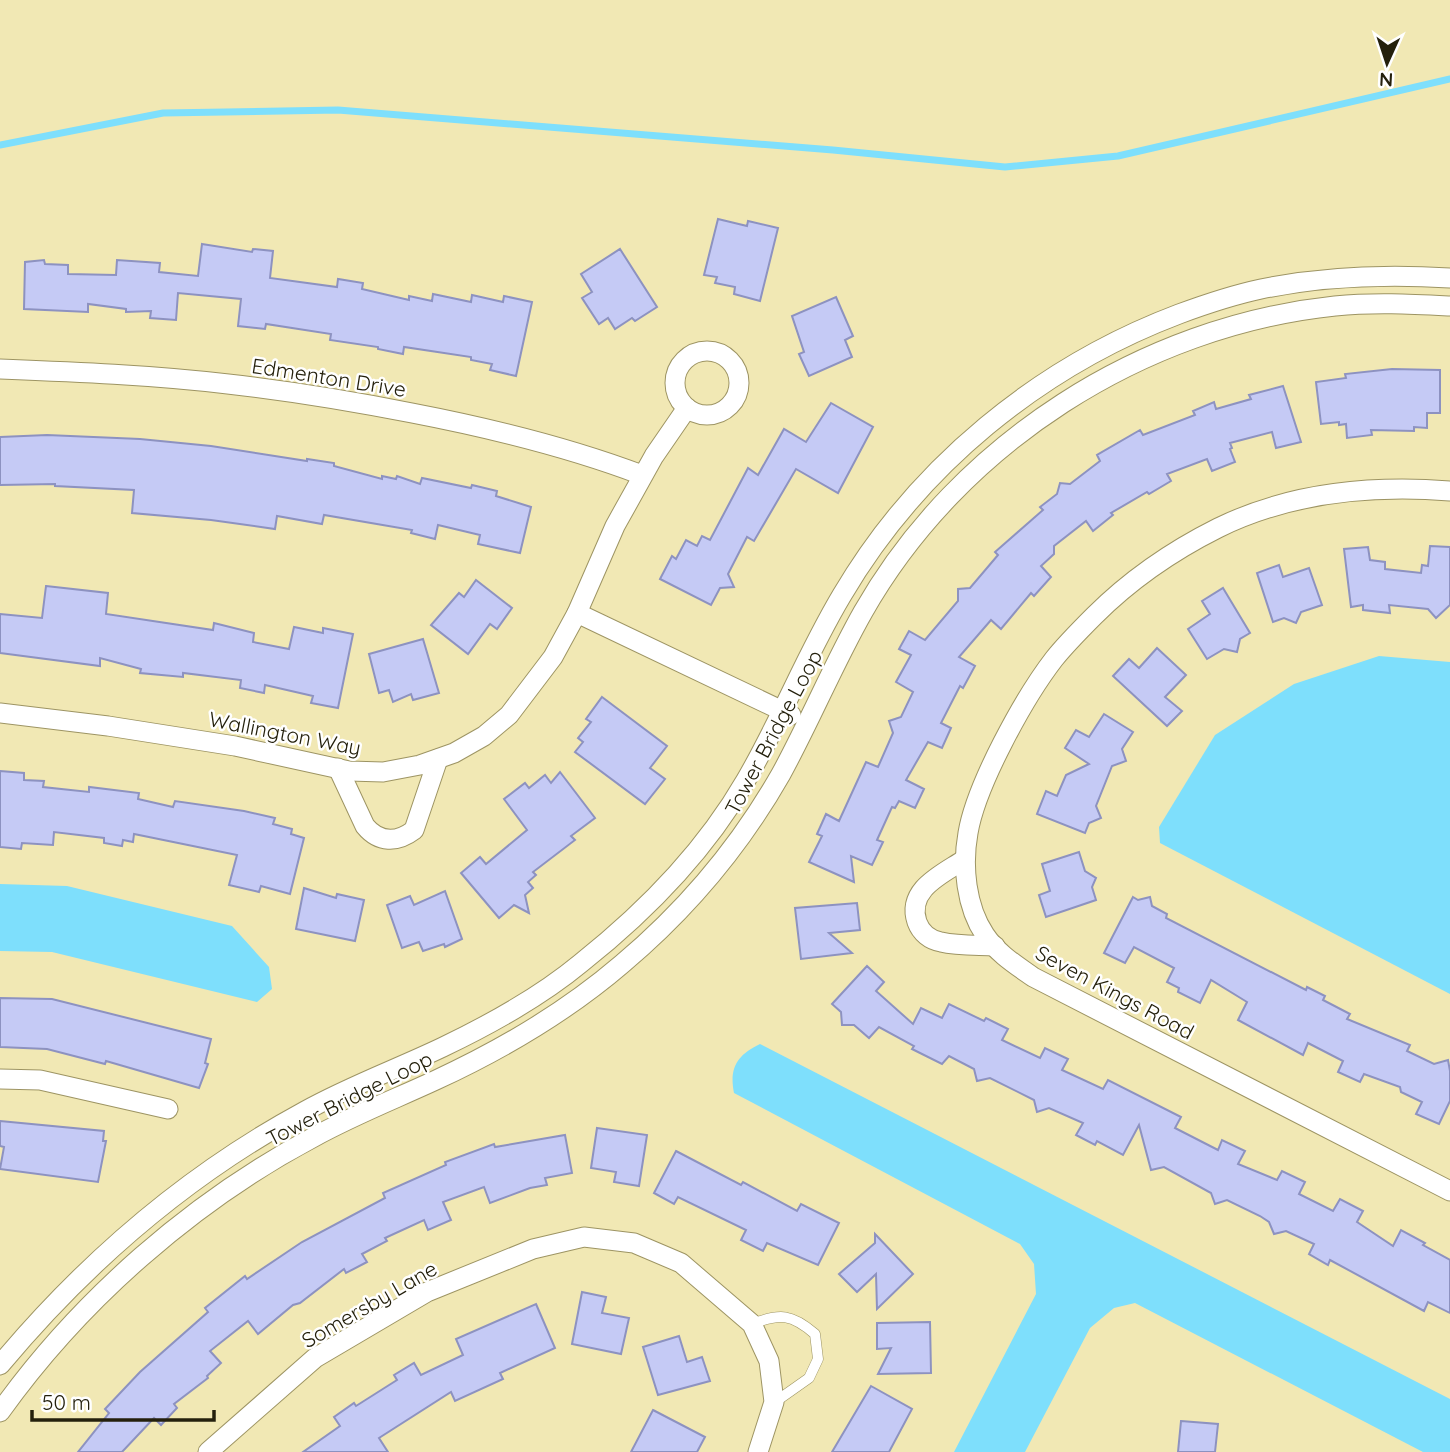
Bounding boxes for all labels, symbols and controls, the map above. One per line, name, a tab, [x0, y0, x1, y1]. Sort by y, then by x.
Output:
north arrow	[1352, 28, 1422, 98]
text: N	[1379, 68, 1394, 92]
street label: Edmenton Drive	[250, 352, 408, 402]
street label: Tower Bridge Loop	[719, 645, 827, 819]
street label: Wallington Way	[207, 705, 363, 761]
street label: Seven Kings Road	[1031, 939, 1199, 1045]
street label: Tower Bridge Loop	[262, 1045, 436, 1151]
street label: Somersby Lane	[297, 1255, 441, 1353]
scale bar	[32, 1378, 214, 1422]
text: 50 m	[42, 1389, 91, 1415]

